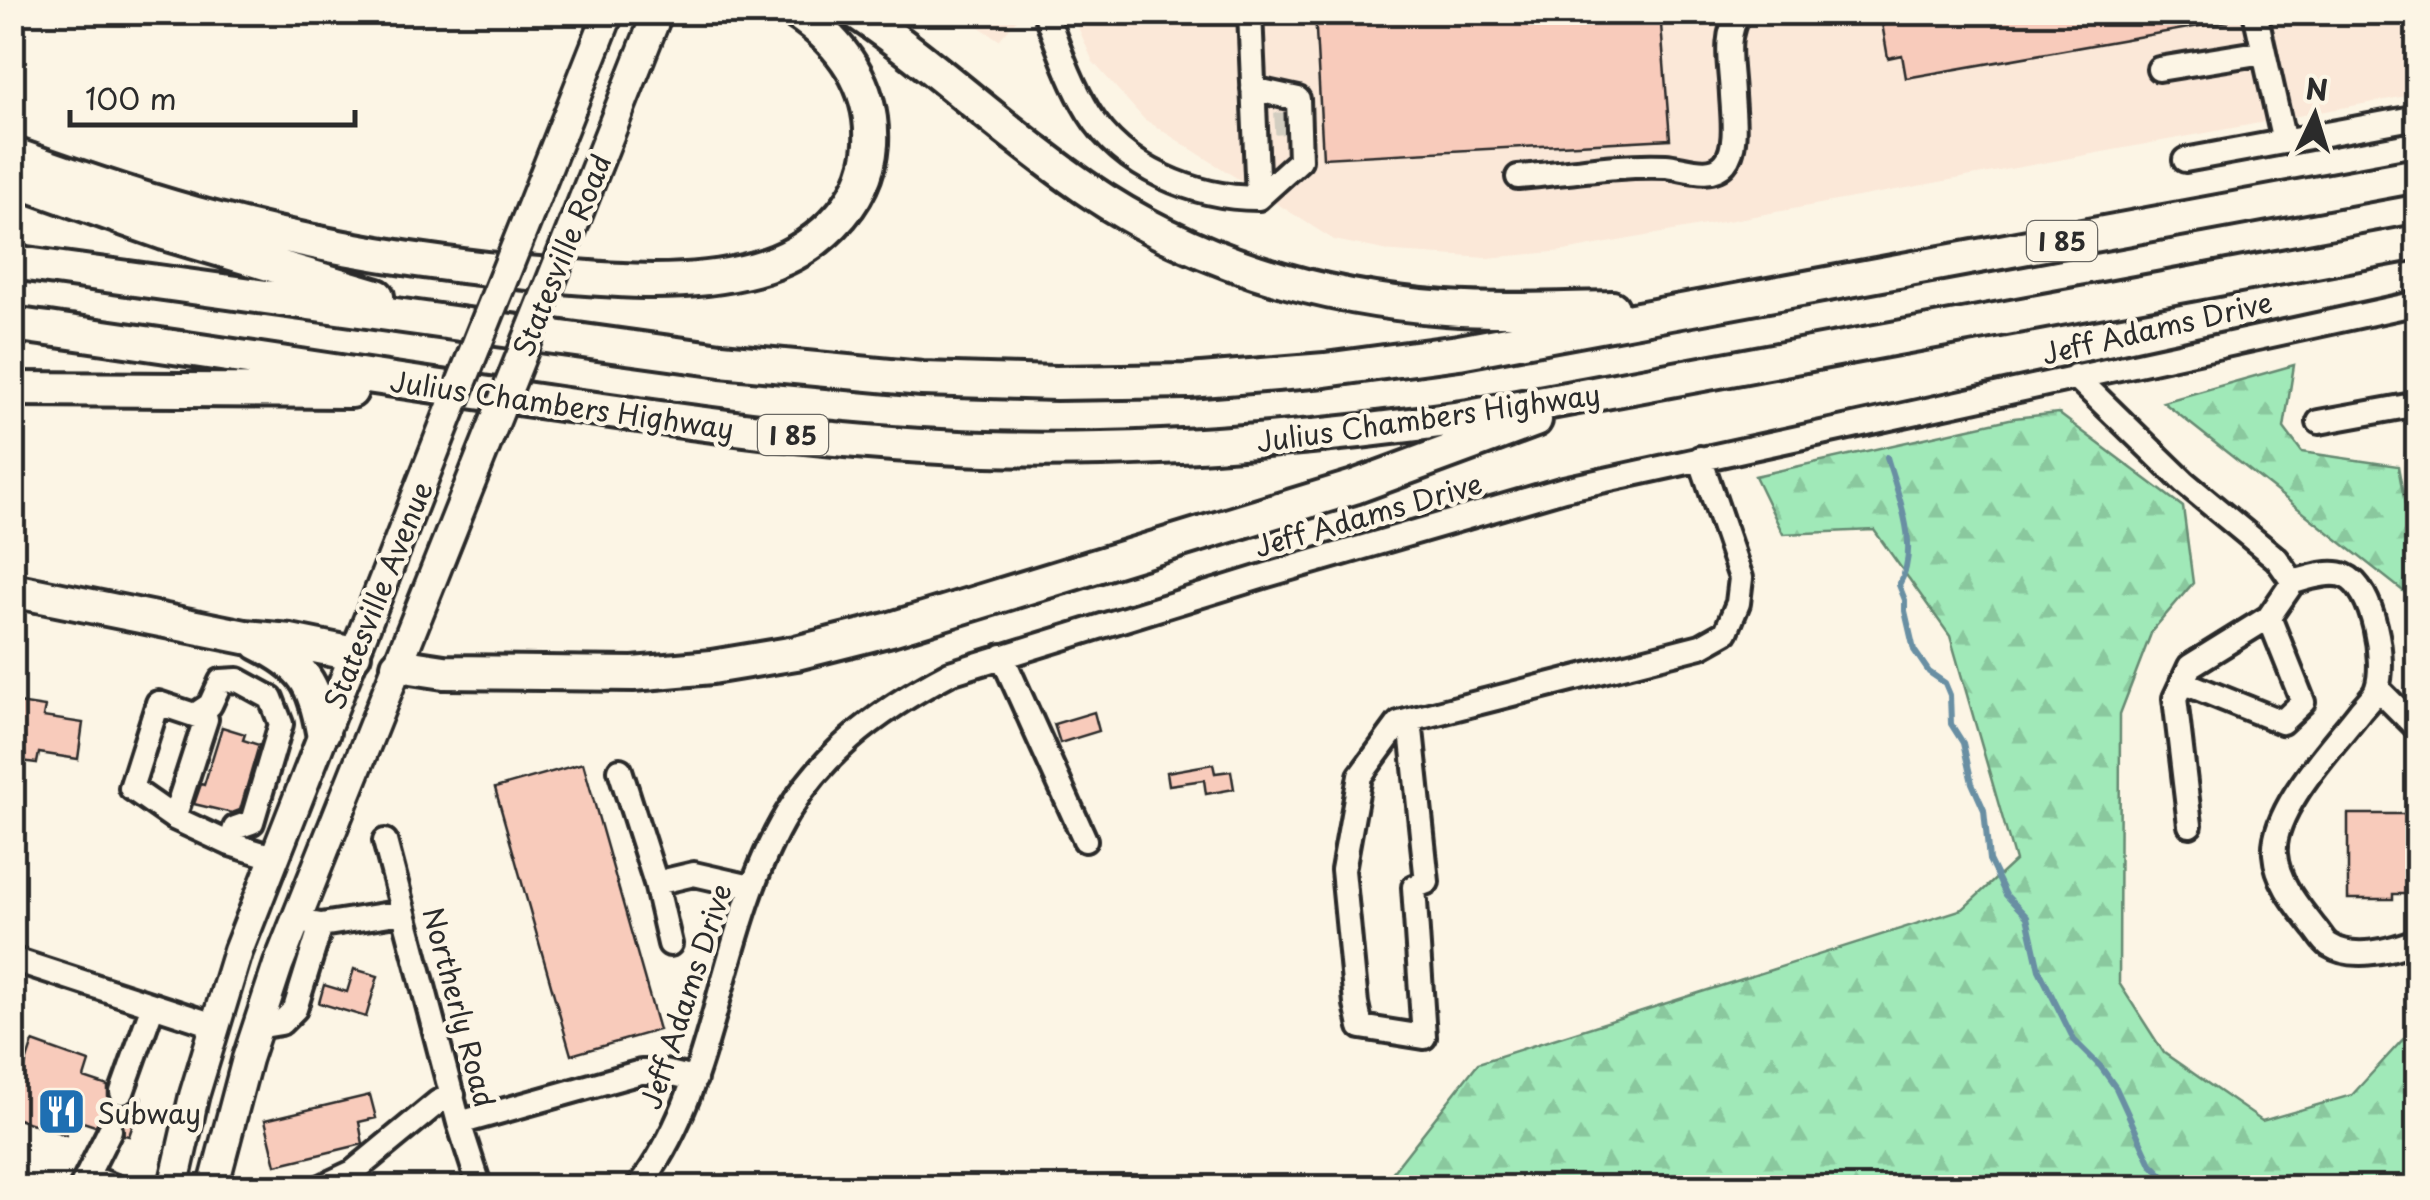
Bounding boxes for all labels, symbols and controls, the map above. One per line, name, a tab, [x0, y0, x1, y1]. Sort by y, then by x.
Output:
scale bar	[70, 65, 355, 127]
north arrow	[2265, 65, 2365, 165]
text: N	[2304, 66, 2329, 111]
text: 100 m	[85, 75, 177, 120]
street label: Statesville Road	[501, 147, 621, 363]
road number: I 85	[2027, 221, 2097, 261]
street label: Jeff Adams Drive	[2038, 280, 2276, 374]
street label: Julius Chambers Highway	[387, 359, 737, 449]
street label: Julius Chambers Highway	[1253, 372, 1603, 462]
road number: I 85	[758, 415, 828, 455]
street label: Jeff Adams Drive	[1249, 461, 1487, 567]
street label: Statesville Avenue	[312, 474, 442, 716]
street label: Jeff Adams Drive	[628, 878, 742, 1114]
street label: Northerly Road	[413, 902, 507, 1112]
restaurant icon: Subway	[36, 1086, 88, 1138]
place label: Subway	[97, 1091, 201, 1134]

